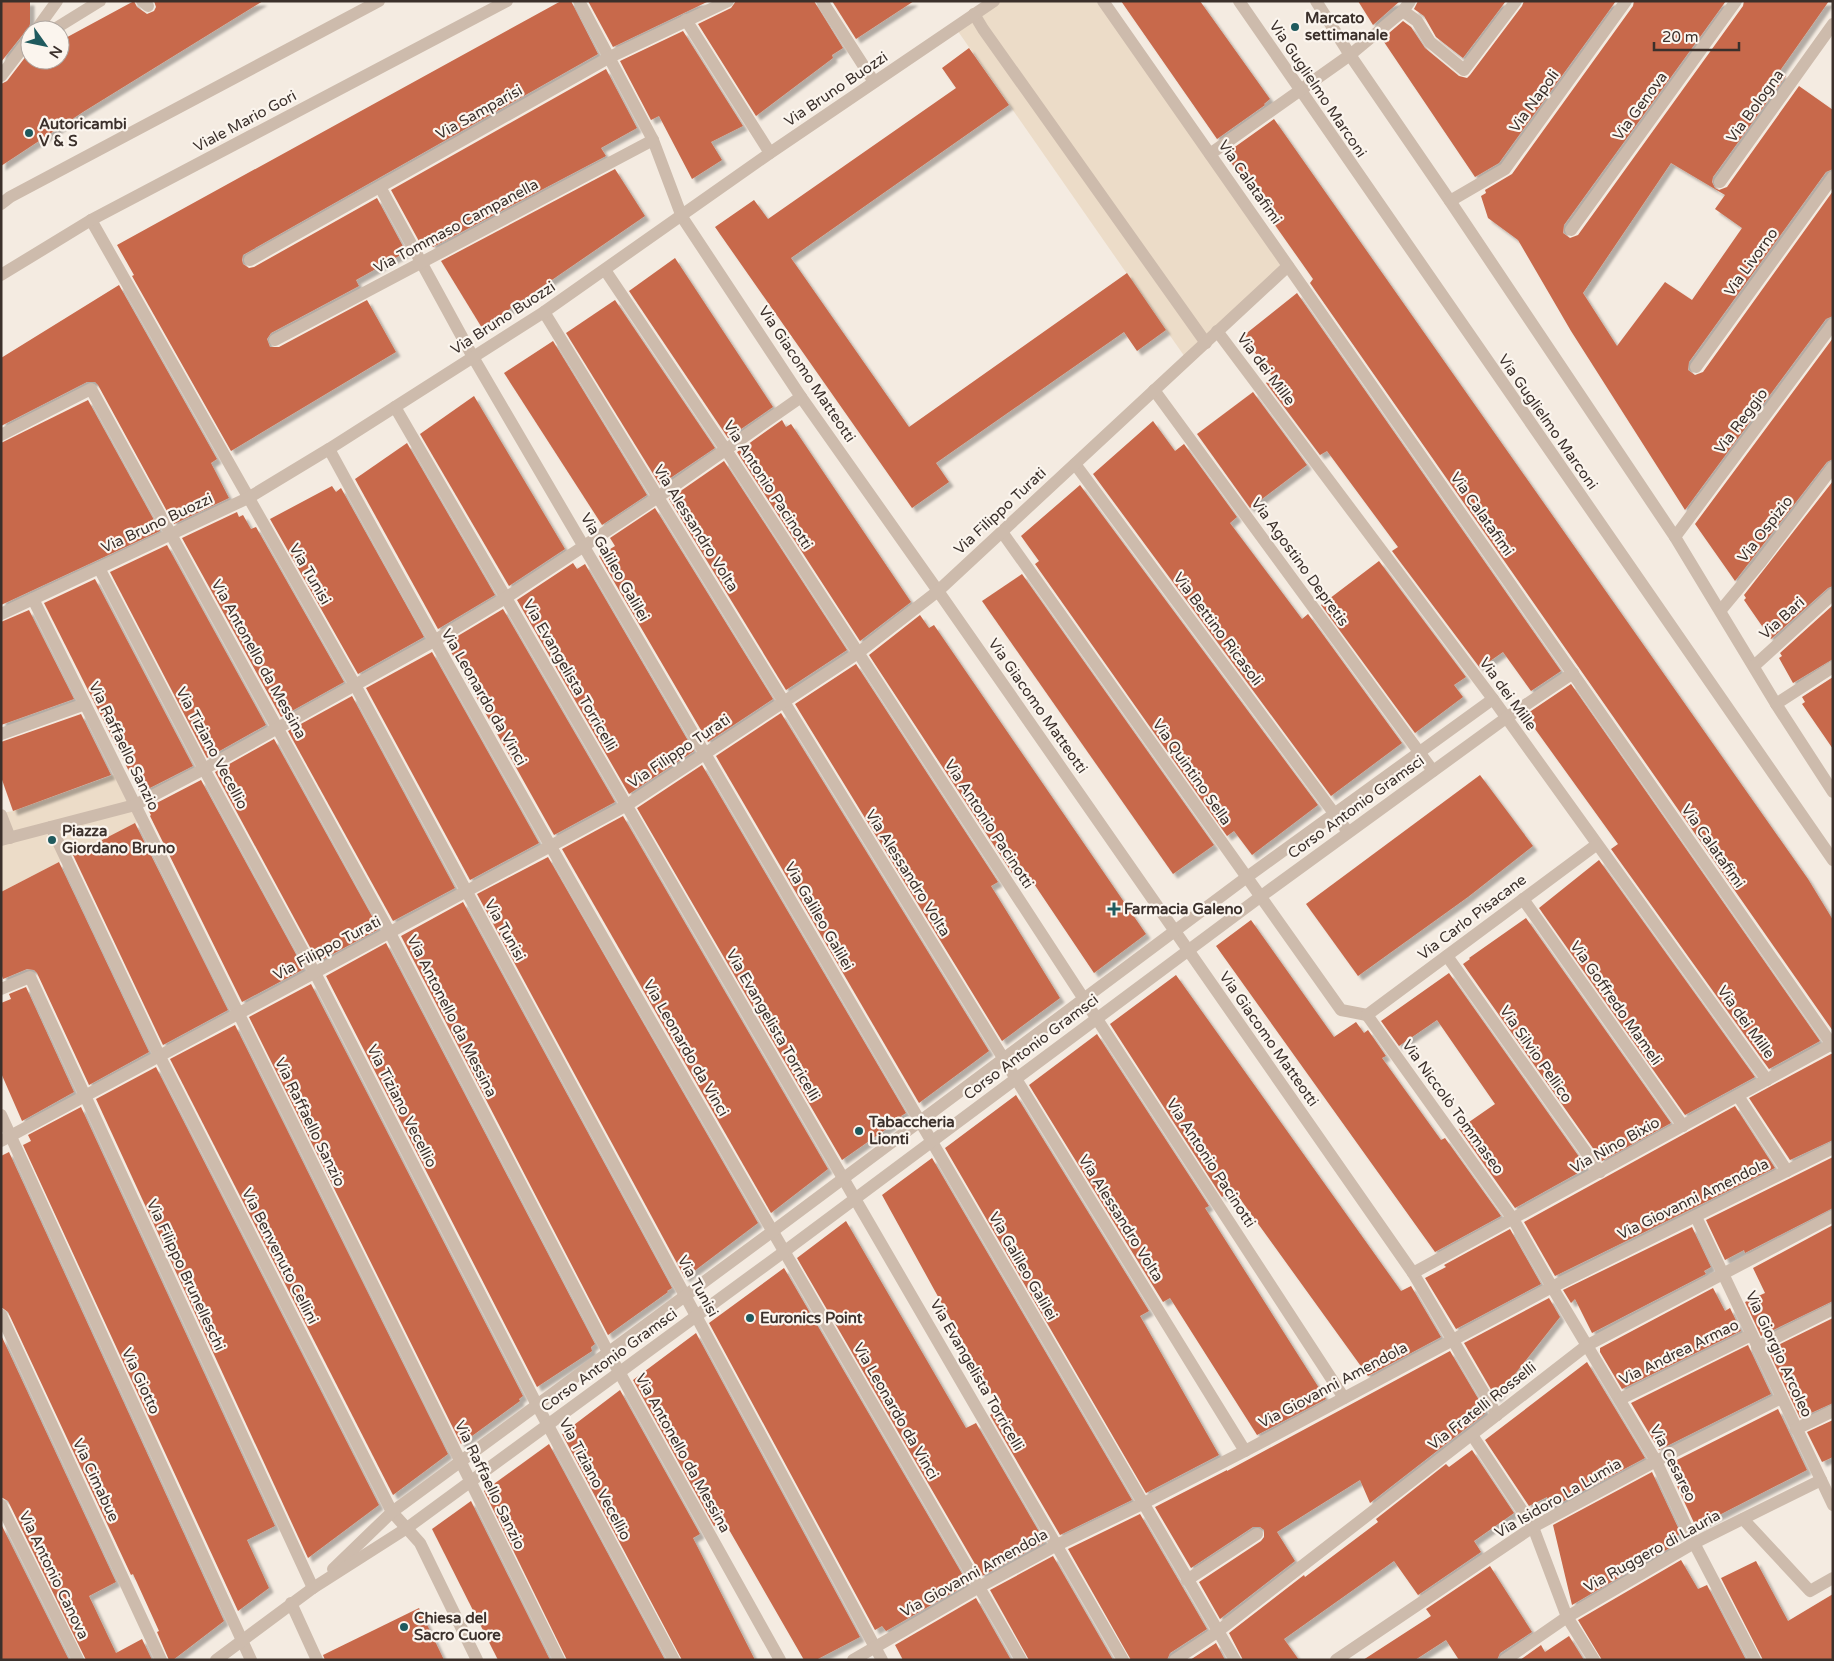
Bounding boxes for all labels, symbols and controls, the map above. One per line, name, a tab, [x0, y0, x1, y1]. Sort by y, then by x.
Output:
place label: Marcato settimanale	[1305, 9, 1388, 44]
street label: Via Guglielmo Marconi	[1265, 17, 1371, 161]
north arrow	[20, 20, 70, 70]
scale bar	[1654, 20, 1739, 52]
marker: Marcato settimanale	[1289, 21, 1301, 33]
text: 20 m	[1662, 28, 1699, 46]
text: N	[45, 42, 66, 61]
street label: Via Bruno Buozzi	[781, 48, 891, 130]
street label: Via Napoli	[1505, 66, 1563, 136]
street label: Via Bologna	[1723, 66, 1787, 146]
street label: Via Genova	[1609, 68, 1671, 144]
street label: Via Samparisi	[433, 81, 525, 143]
street label: Viale Mario Gori	[190, 86, 300, 156]
place label: Autoricambi V & S	[39, 115, 127, 150]
marker: Autoricambi V & S	[23, 127, 35, 139]
street label: Via Calatafimi	[1214, 137, 1286, 227]
street label: Via Tommaso Campanella	[371, 175, 541, 277]
street label: Via Livorno	[1720, 224, 1782, 300]
street label: Via Bruno Buozzi	[447, 278, 559, 358]
street label: Via Giacomo Matteotti	[755, 302, 859, 446]
street label: Via dei Mille	[1233, 329, 1299, 409]
street label: Via Guglielmo Marconi	[1494, 351, 1602, 493]
street label: Via Reggio	[1711, 385, 1771, 457]
street label: Via Antonio Pacinotti	[720, 417, 816, 553]
street label: Via Alessandro Volta	[650, 461, 742, 595]
street label: Via Filippo Turati	[950, 464, 1050, 558]
street label: Via Calatafimi	[1446, 469, 1518, 559]
street label: Via Bruno Buozzi	[98, 489, 216, 557]
street label: Via Ospizio	[1734, 492, 1796, 566]
street label: Via Agostino Depretis	[1247, 494, 1353, 630]
street label: Via Galileo Galilei	[577, 510, 653, 624]
street label: Via Tunisi	[285, 540, 335, 608]
street label: Via Bettino Ricasoli	[1170, 569, 1266, 689]
street label: Via Antonello da Messina	[208, 576, 310, 742]
street label: Via Bari	[1756, 593, 1808, 643]
street label: Via Evangelista Torricelli	[519, 596, 621, 754]
street label: Via Leonardo da Vinci	[438, 625, 530, 769]
street label: Via Giacomo Matteotti	[985, 635, 1091, 777]
street label: Via dei Mille	[1475, 654, 1541, 734]
street label: Via Raffaello Sanzio	[85, 679, 163, 813]
street label: Via Tiziano Vecellio	[172, 684, 252, 812]
street label: Via Filippo Turati	[625, 710, 733, 792]
street label: Via Quintino Sella	[1149, 715, 1235, 829]
street label: Corso Antonio Gramsci	[1284, 751, 1428, 863]
street label: Via Antonio Pacinotti	[941, 756, 1037, 892]
street label: Via Calatafimi	[1677, 801, 1749, 891]
street label: Via Alessandro Volta	[862, 806, 954, 940]
place label: Piazza Giordano Bruno	[62, 822, 175, 857]
marker: Piazza Giordano Bruno	[46, 834, 58, 846]
street label: Via Galileo Galilei	[781, 859, 857, 973]
street label: Via Carlo Pisacane	[1414, 870, 1530, 964]
street label: Via Tunisi	[481, 896, 529, 964]
place label: Farmacia Galeno	[1124, 900, 1243, 918]
marker: Farmacia Galeno	[1108, 903, 1120, 915]
street label: Via Filippo Turati	[270, 912, 384, 984]
street label: Via Antonello da Messina	[403, 932, 501, 1100]
street label: Via Goffredo Mameli	[1566, 937, 1666, 1069]
street label: Via Evangelista Torricelli	[722, 946, 824, 1104]
street label: Via Giacomo Matteotti	[1216, 968, 1322, 1110]
street label: Via Leonardo da Vinci	[640, 976, 732, 1120]
street label: Via dei Mille	[1713, 982, 1779, 1062]
street label: Corso Antonio Gramsci	[960, 990, 1102, 1104]
street label: Via Silvio Pellico	[1496, 1002, 1576, 1106]
street label: Via Niccolò Tommaseo	[1398, 1036, 1508, 1178]
street label: Via Tiziano Vecellio	[363, 1041, 441, 1171]
street label: Via Raffaello Sanzio	[271, 1055, 349, 1189]
street label: Via Antonio Pacinotti	[1163, 1095, 1259, 1231]
place label: Tabaccheria Lionti	[868, 1113, 955, 1148]
street label: Via Nino Bixio	[1567, 1113, 1663, 1177]
marker: Tabaccheria Lionti	[853, 1125, 865, 1137]
street label: Via Alessandro Volta	[1075, 1151, 1167, 1285]
street label: Via Giovanni Amendola	[1615, 1155, 1771, 1243]
street label: Via Benvenuto Cellini	[238, 1185, 322, 1327]
street label: Via Filippo Brunelleschi	[143, 1196, 229, 1354]
street label: Via Galileo Galilei	[985, 1209, 1061, 1323]
street label: Via Tunisi	[674, 1252, 722, 1320]
street label: Via Giorgio Arcoleo	[1742, 1288, 1816, 1420]
street label: Via Evangelista Torricelli	[926, 1296, 1028, 1454]
street label: Corso Antonio Gramsci	[537, 1304, 681, 1416]
place label: Euronics Point	[760, 1309, 863, 1327]
marker: Euronics Point	[744, 1312, 756, 1324]
street label: Via Andrea Armao	[1616, 1315, 1742, 1389]
street label: Via Giovanni Amendola	[1256, 1338, 1410, 1432]
street label: Via Leonardo da Vinci	[850, 1339, 942, 1483]
street label: Via Giotto	[118, 1345, 164, 1417]
street label: Via Fratelli Rosselli	[1424, 1358, 1540, 1454]
street label: Via Antonello da Messina	[632, 1370, 734, 1536]
street label: Via Tiziano Vecellio	[555, 1415, 635, 1543]
street label: Via Raffaello Sanzio	[451, 1418, 529, 1552]
street label: Via Cesareo	[1646, 1422, 1700, 1504]
street label: Via Cimabue	[69, 1436, 123, 1524]
street label: Via Isidoro La Lumia	[1491, 1454, 1625, 1542]
street label: Via Ruggero di Lauria	[1581, 1506, 1723, 1596]
street label: Via Antonio Canova	[15, 1508, 93, 1642]
street label: Via Giovanni Amendola	[897, 1525, 1051, 1621]
place label: Chiesa del Sacro Cuore	[414, 1609, 501, 1644]
marker: Chiesa del Sacro Cuore	[398, 1621, 410, 1633]

